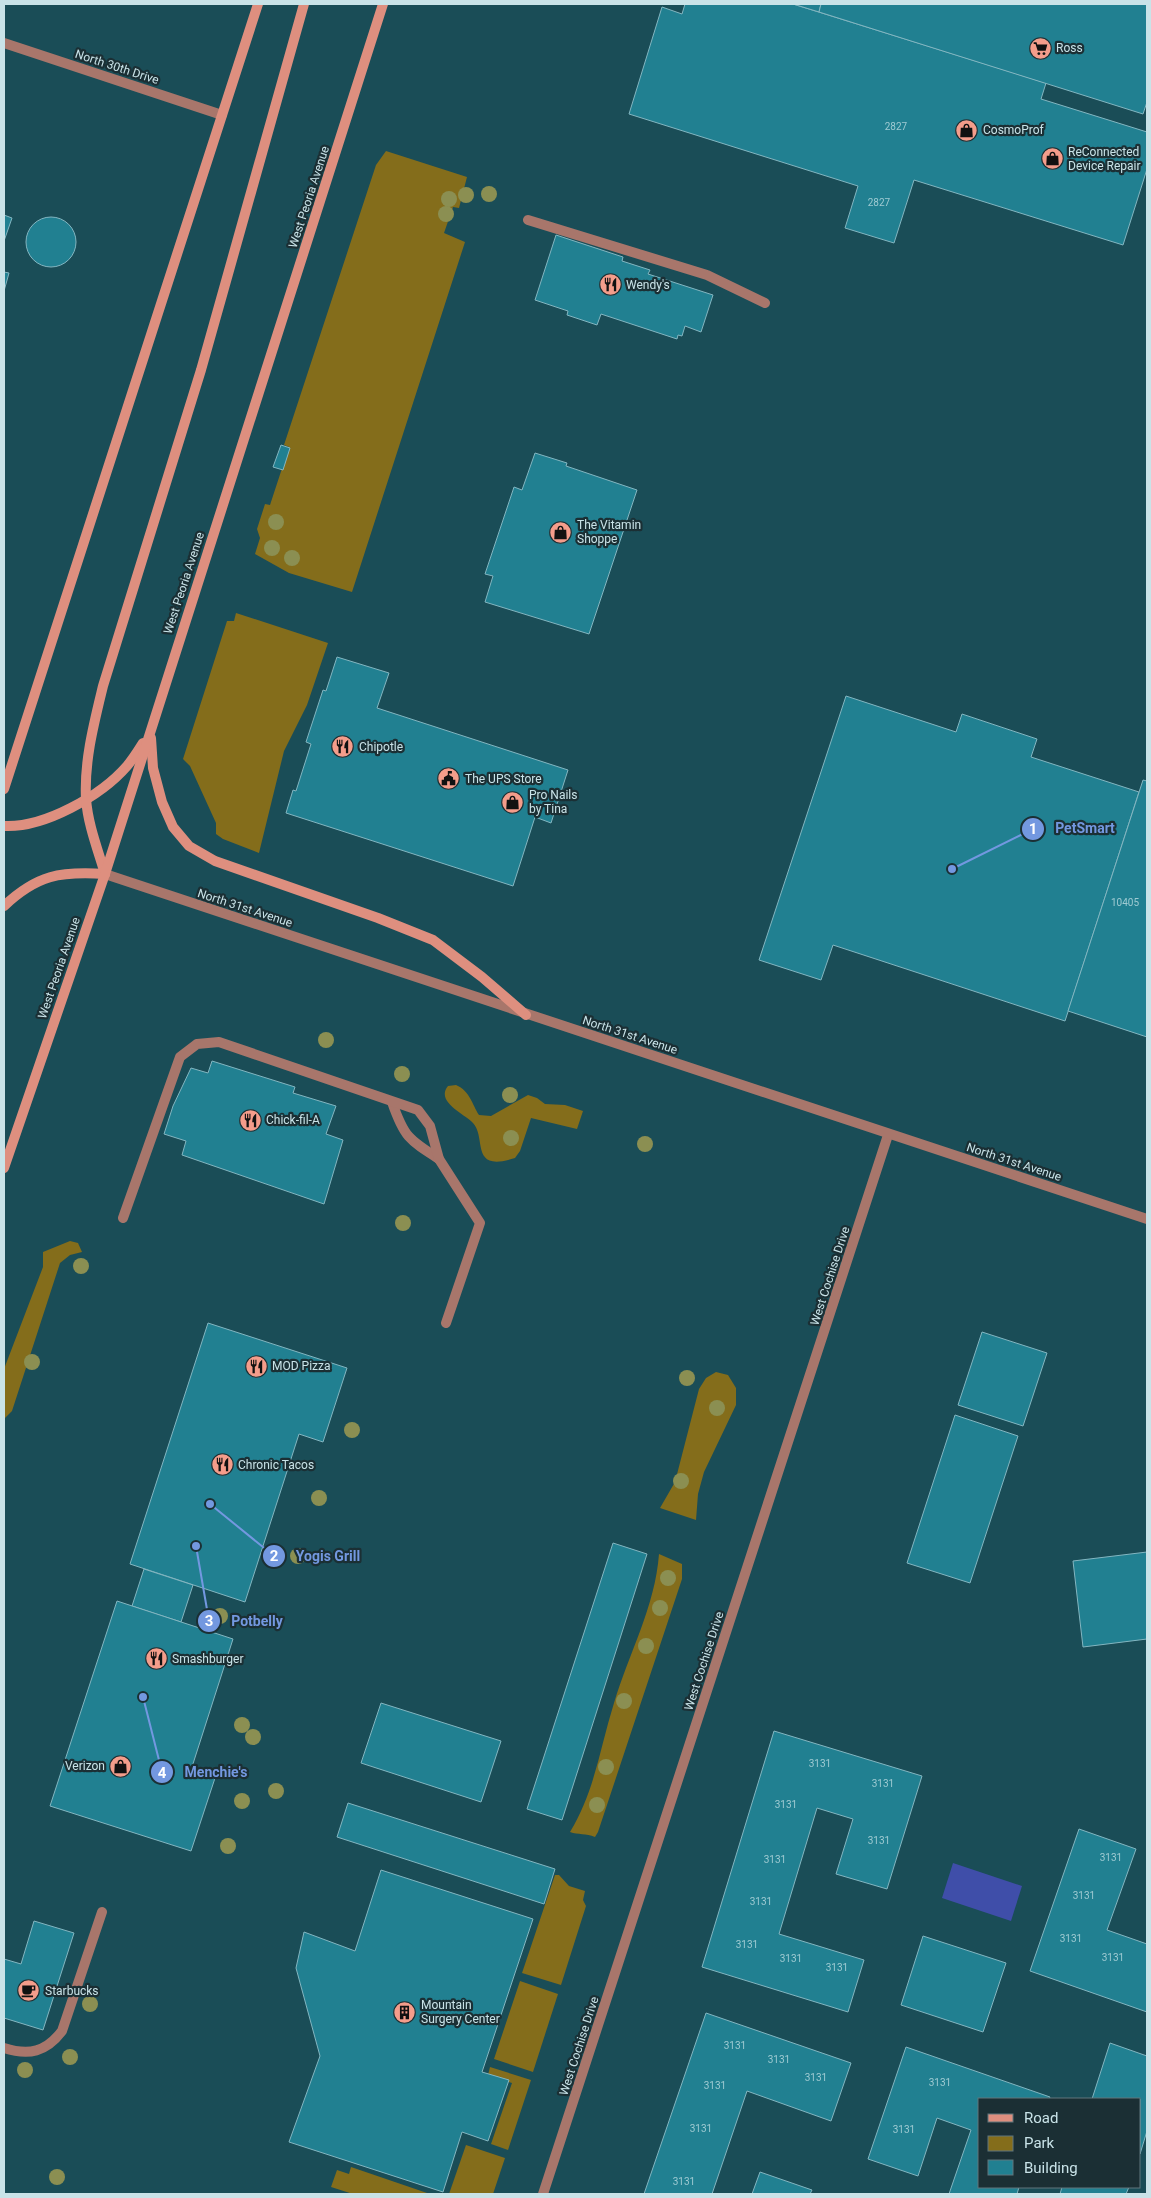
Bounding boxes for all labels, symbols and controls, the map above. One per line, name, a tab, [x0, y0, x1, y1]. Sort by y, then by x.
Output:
supermarket icon: Ross	[1028, 36, 1052, 60]
place label: Ross	[1056, 41, 1083, 55]
street label: North 30th Drive	[73, 47, 161, 87]
shop icon: CosmoProf	[955, 118, 979, 142]
house number: 2827	[885, 121, 908, 132]
place label: CosmoProf	[983, 123, 1045, 137]
street label: West Peoria Avenue	[286, 144, 332, 250]
place label: ReConnected Device Repair	[1068, 145, 1141, 173]
shop icon: ReConnected Device Repair	[1040, 147, 1064, 171]
house number: 2827	[868, 197, 891, 208]
restaurant icon: Wendy's	[598, 273, 622, 297]
place label: Wendy's	[626, 278, 670, 292]
place label: The Vitamin Shoppe	[577, 518, 641, 546]
shop icon: The Vitamin Shoppe	[549, 520, 573, 544]
street label: West Peoria Avenue	[161, 530, 207, 636]
restaurant icon: Chipotle	[331, 735, 355, 759]
place label: Chipotle	[359, 740, 403, 754]
public building icon: The UPS Store	[437, 767, 461, 791]
place label: The UPS Store	[465, 772, 542, 786]
place label: Pro Nails by Tina	[529, 788, 577, 816]
shop icon: Pro Nails by Tina	[501, 790, 525, 814]
callout: PetSmart	[1020, 814, 1125, 843]
text: 1	[1029, 820, 1037, 838]
text: PetSmart	[1055, 820, 1115, 836]
street label: North 31st Avenue	[196, 886, 294, 930]
house number: 10405	[1111, 897, 1139, 908]
street label: West Peoria Avenue	[35, 915, 83, 1021]
street label: North 31st Avenue	[581, 1013, 679, 1057]
restaurant icon: Chick-fil-A	[238, 1108, 262, 1132]
place label: Chick-fil-A	[266, 1113, 320, 1127]
street label: North 31st Avenue	[965, 1140, 1063, 1184]
street label: West Cochise Drive	[807, 1225, 853, 1327]
restaurant icon: MOD Pizza	[244, 1354, 268, 1378]
place label: MOD Pizza	[272, 1359, 331, 1373]
restaurant icon: Chronic Tacos	[210, 1453, 234, 1477]
place label: Chronic Tacos	[238, 1458, 314, 1472]
callout: Yogis Grill	[261, 1542, 370, 1571]
text: 2	[270, 1547, 279, 1565]
text: Yogis Grill	[296, 1548, 360, 1564]
callout: Potbelly	[196, 1606, 293, 1635]
street label: West Cochise Drive	[681, 1610, 727, 1712]
text: 3	[205, 1612, 213, 1630]
text: Potbelly	[231, 1613, 284, 1629]
restaurant icon: Smashburger	[144, 1647, 168, 1671]
place label: Smashburger	[172, 1652, 243, 1666]
shop icon: Verizon	[109, 1754, 133, 1778]
callout: Menchie's	[149, 1758, 257, 1787]
house number: 3131	[809, 1758, 831, 1769]
place label: Verizon	[65, 1759, 105, 1773]
text: 4	[158, 1764, 167, 1782]
text: Menchie's	[185, 1764, 247, 1780]
house number: 3131	[872, 1778, 894, 1789]
house number: 3131	[775, 1799, 797, 1810]
house number: 3131	[868, 1835, 890, 1846]
house number: 3131	[1100, 1852, 1122, 1863]
house number: 3131	[764, 1854, 786, 1865]
house number: 3131	[1073, 1890, 1095, 1901]
house number: 3131	[750, 1896, 772, 1907]
house number: 3131	[1060, 1933, 1082, 1944]
house number: 3131	[736, 1939, 758, 1950]
house number: 3131	[1102, 1952, 1124, 1963]
house number: 3131	[780, 1953, 802, 1964]
house number: 3131	[826, 1962, 848, 1973]
cafe icon: Starbucks	[17, 1979, 41, 2003]
place label: Starbucks	[45, 1984, 99, 1998]
street label: West Cochise Drive	[556, 1995, 602, 2097]
place label: Mountain Surgery Center	[421, 1998, 500, 2026]
building icon: Mountain Surgery Center	[393, 2000, 417, 2024]
house number: 3131	[724, 2040, 746, 2051]
house number: 3131	[768, 2054, 790, 2065]
house number: 3131	[805, 2072, 827, 2083]
house number: 3131	[929, 2077, 951, 2088]
house number: 3131	[704, 2080, 726, 2091]
legend	[978, 2098, 1141, 2188]
text: Road	[1024, 2109, 1058, 2127]
house number: 3131	[690, 2123, 712, 2134]
house number: 3131	[893, 2124, 915, 2135]
text: Park	[1024, 2134, 1055, 2152]
text: Building	[1024, 2159, 1078, 2177]
house number: 3131	[673, 2176, 695, 2187]

